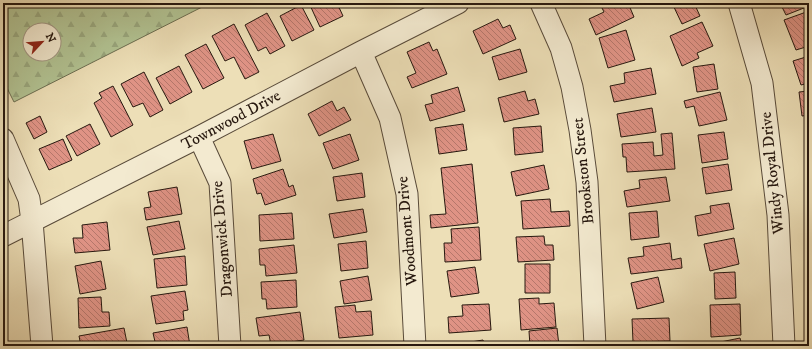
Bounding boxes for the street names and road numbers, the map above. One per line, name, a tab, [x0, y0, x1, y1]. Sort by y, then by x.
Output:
street label: Townwood Drive	[178, 85, 284, 155]
street label: Windy Royal Drive	[756, 111, 788, 236]
street label: Brookston Street	[567, 117, 599, 225]
street label: Woodmont Drive	[392, 175, 422, 287]
street label: Dragonwick Drive	[207, 180, 237, 298]

